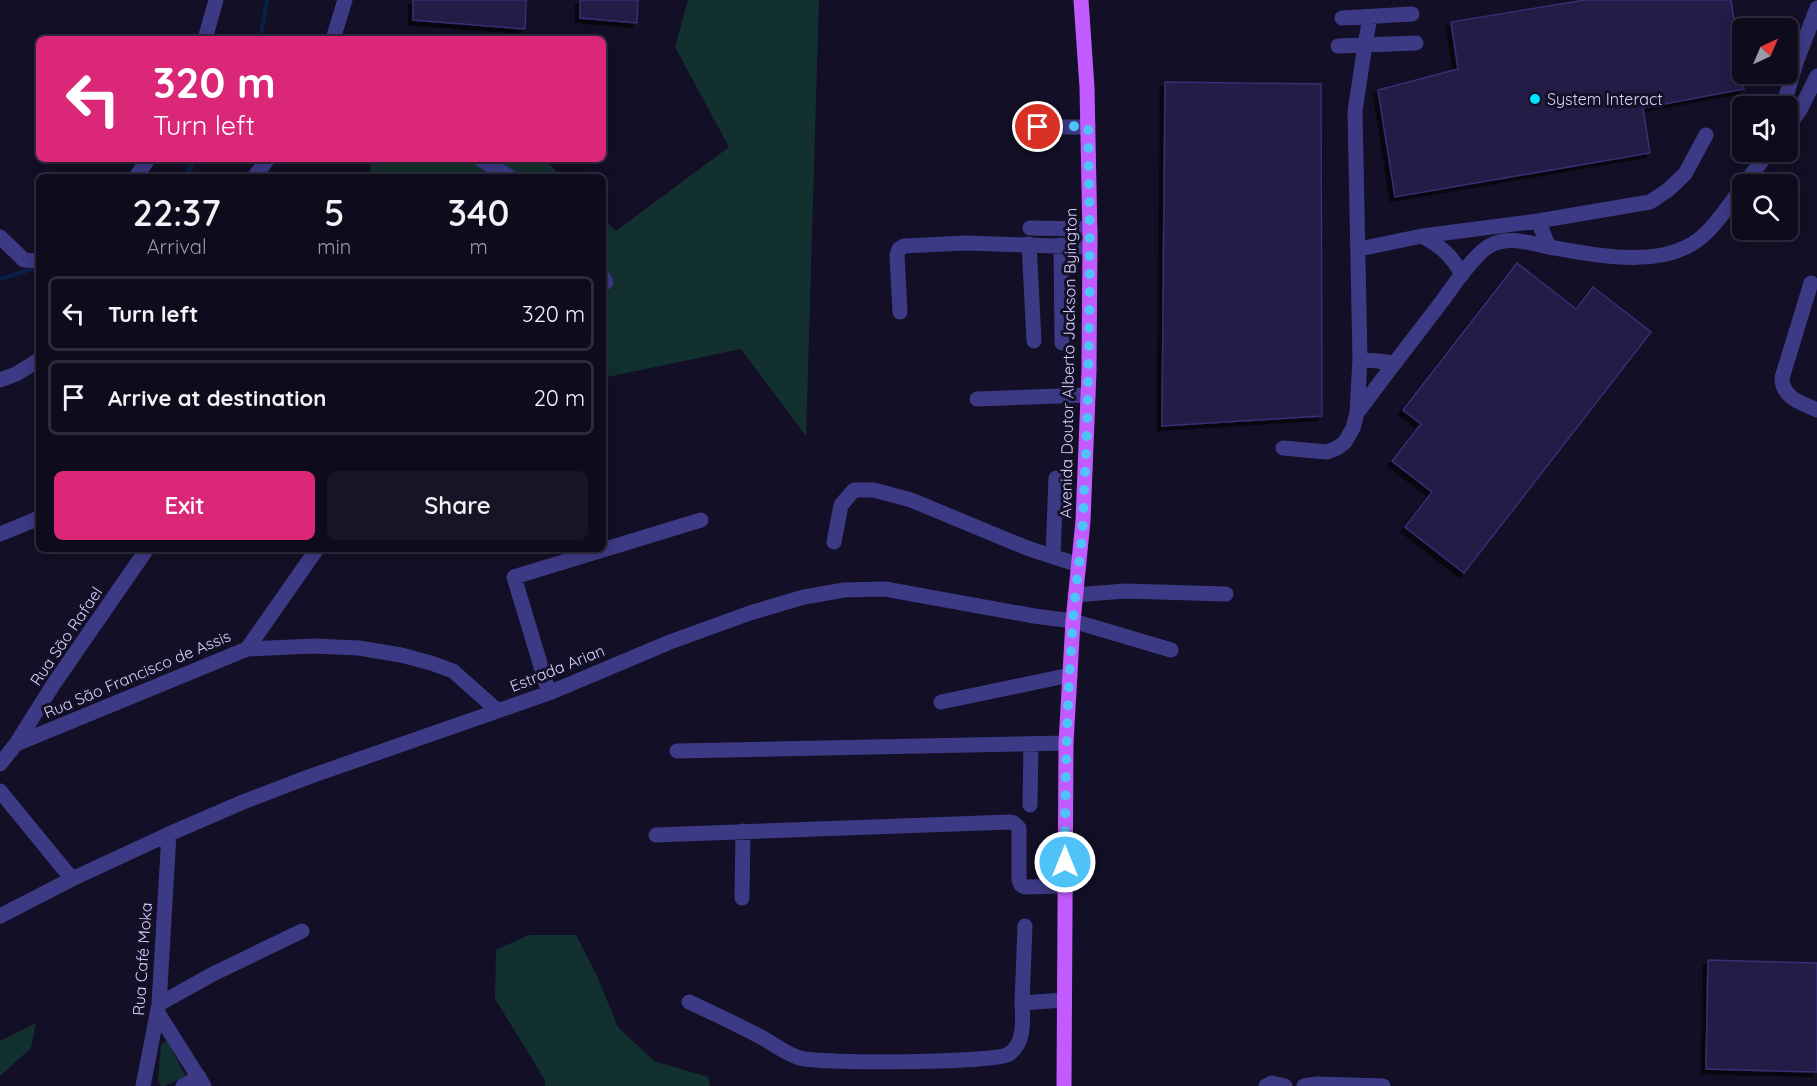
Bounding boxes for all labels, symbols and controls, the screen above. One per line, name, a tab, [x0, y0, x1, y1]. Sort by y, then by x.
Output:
north arrow	[1732, 18, 1798, 84]
map controls	[1732, 18, 1798, 240]
text: 320 m	[153, 56, 276, 109]
icon: left	[54, 60, 132, 138]
place label: System Interact	[1547, 89, 1663, 109]
marker: System Interact	[1528, 92, 1542, 106]
button: sound	[1732, 96, 1798, 162]
pin	[1012, 101, 1063, 152]
text: Turn left	[153, 108, 255, 142]
icon: arrive	[1021, 110, 1054, 143]
button: search	[1732, 174, 1798, 240]
text: 22:37	[133, 190, 221, 235]
text: 5	[324, 190, 344, 235]
text: 340	[448, 190, 509, 235]
street label: Avenida Doutor Alberto Jackson Byington	[1055, 207, 1081, 519]
text: Arrival	[147, 234, 207, 259]
text: min	[317, 234, 351, 259]
text: m	[469, 234, 488, 259]
icon: left	[57, 297, 90, 330]
text: Turn left	[108, 300, 198, 328]
text: 320 m	[522, 300, 585, 328]
icon: arrive	[57, 381, 90, 414]
text: Arrive at destination	[108, 384, 326, 412]
text: 20 m	[534, 384, 585, 412]
button: Exit	[54, 471, 315, 540]
button: Share	[327, 471, 588, 540]
street label: Rua São Rafael	[26, 583, 106, 689]
street label: Rua São Francisco de Assis	[40, 625, 234, 723]
street label: Estrada Arian	[507, 640, 607, 696]
position arrow	[1033, 830, 1097, 894]
street label: Rua Café Moka	[128, 902, 156, 1016]

